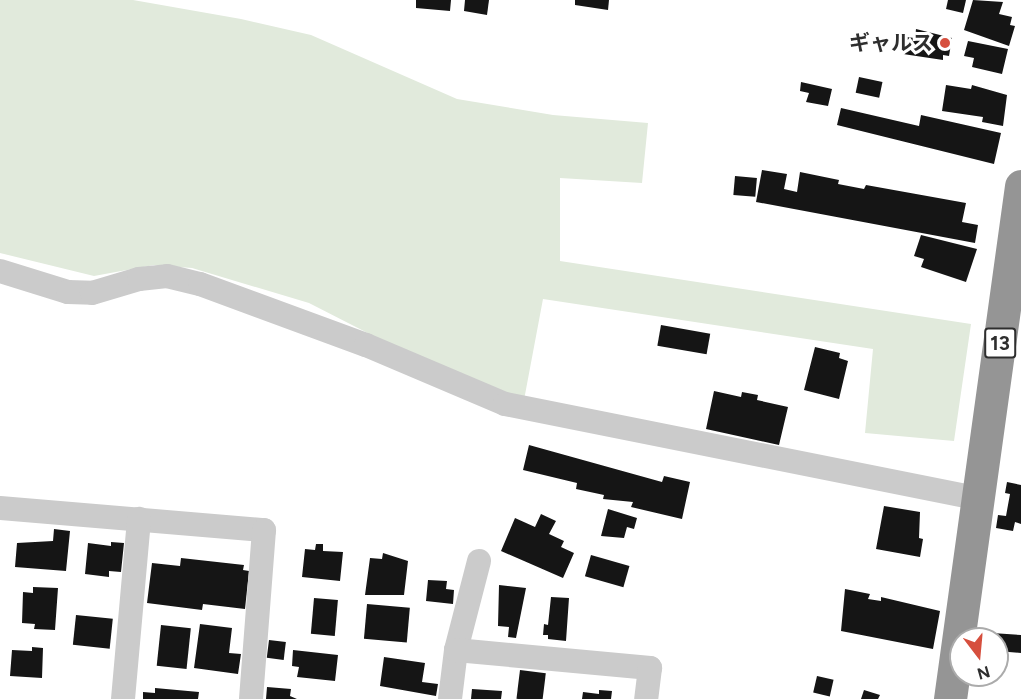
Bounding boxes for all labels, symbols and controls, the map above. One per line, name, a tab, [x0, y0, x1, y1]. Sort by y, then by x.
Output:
place label: ギャルス	[849, 30, 933, 56]
marker: ギャルス	[938, 36, 952, 50]
road number: 13	[984, 326, 1016, 360]
north arrow	[949, 627, 1009, 687]
text: N	[975, 662, 992, 684]

